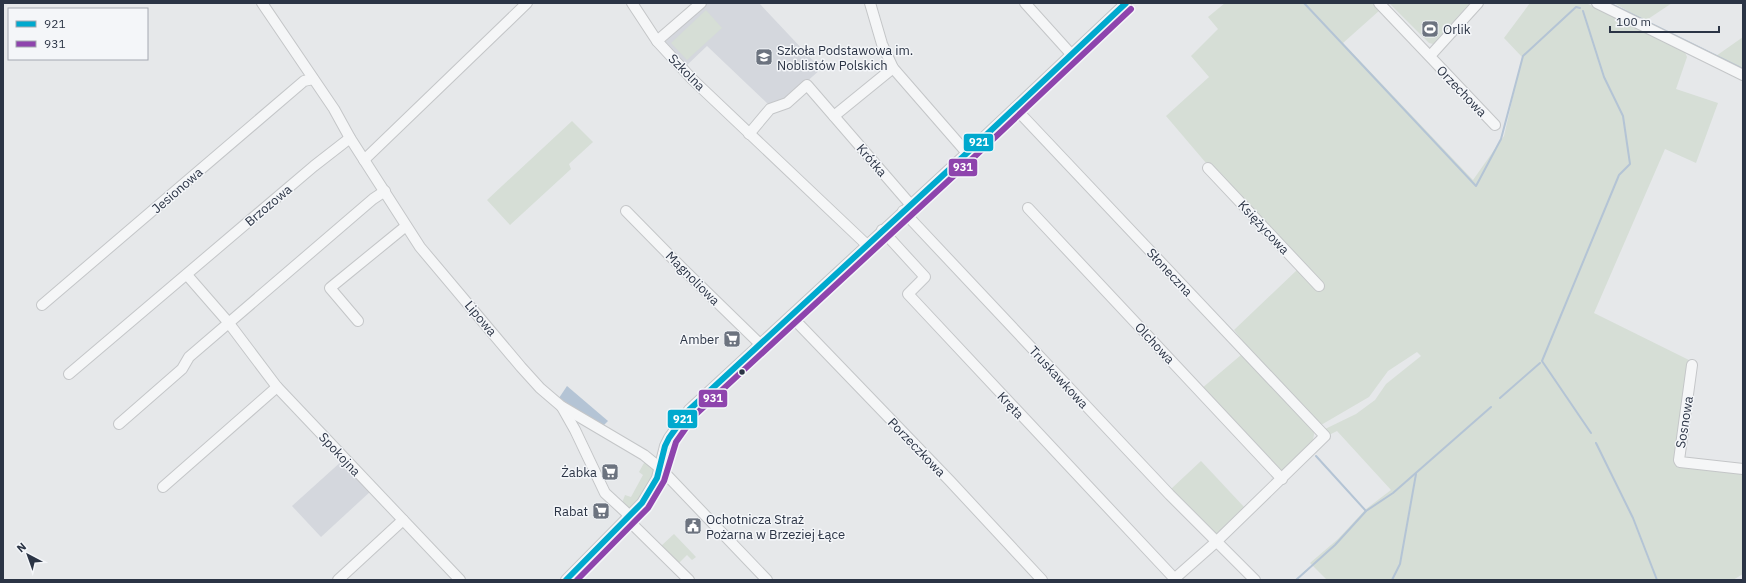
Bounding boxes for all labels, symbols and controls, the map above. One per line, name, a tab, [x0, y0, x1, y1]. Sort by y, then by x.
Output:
legend	[8, 8, 148, 60]
scale bar	[1610, 8, 1719, 34]
text: 100 m	[1616, 14, 1651, 29]
text: 921	[44, 16, 66, 31]
sports icon: Orlik	[1420, 19, 1440, 39]
place label: Orlik	[1443, 21, 1471, 38]
text: 931	[44, 36, 66, 51]
place label: Szkoła Podstawowa im. Noblistów Polskich	[777, 42, 913, 74]
school or university icon: Szkoła Podstawowa im. Noblistów Polskich	[754, 47, 774, 67]
street label: Szkolna	[665, 50, 709, 94]
street label: Orzechowa	[1433, 62, 1490, 121]
line badge: 921	[963, 133, 994, 152]
text: 921	[969, 135, 989, 149]
street label: Krótka	[853, 140, 891, 180]
line badge: 931	[948, 158, 978, 177]
text: 931	[953, 160, 973, 174]
street label: Jesionowa	[148, 164, 206, 217]
street label: Brzozowa	[241, 181, 295, 230]
street label: Księżycowa	[1234, 197, 1293, 258]
street label: Słoneczna	[1143, 245, 1196, 300]
street label: Magnoliowa	[662, 248, 723, 309]
street label: Lipowa	[461, 297, 500, 340]
street label: Olchowa	[1131, 319, 1178, 368]
supermarket icon: Amber	[722, 329, 742, 349]
place label: Amber	[680, 331, 719, 348]
street label: Truskawkowa	[1025, 342, 1092, 412]
unlabelled marker	[737, 367, 747, 377]
street label: Kręta	[994, 388, 1028, 423]
line badge: 931	[698, 389, 728, 408]
text: 931	[703, 391, 723, 405]
street label: Sosnowa	[1672, 395, 1697, 449]
line badge: 921	[667, 409, 698, 429]
text: 921	[673, 412, 693, 426]
street label: Porzeczkowa	[884, 414, 949, 481]
street label: Spokojna	[315, 429, 364, 480]
supermarket icon: Żabka	[600, 462, 620, 482]
place label: Żabka	[561, 464, 597, 481]
supermarket icon: Rabat	[591, 501, 611, 521]
place label: Rabat	[554, 503, 588, 520]
place label: Ochotnicza Straż Pożarna w Brzeziej Łące	[706, 511, 845, 543]
public building icon: Ochotnicza Straż Pożarna w Brzeziej Łące	[683, 516, 703, 536]
north arrow	[8, 535, 48, 575]
text: N	[14, 540, 29, 555]

